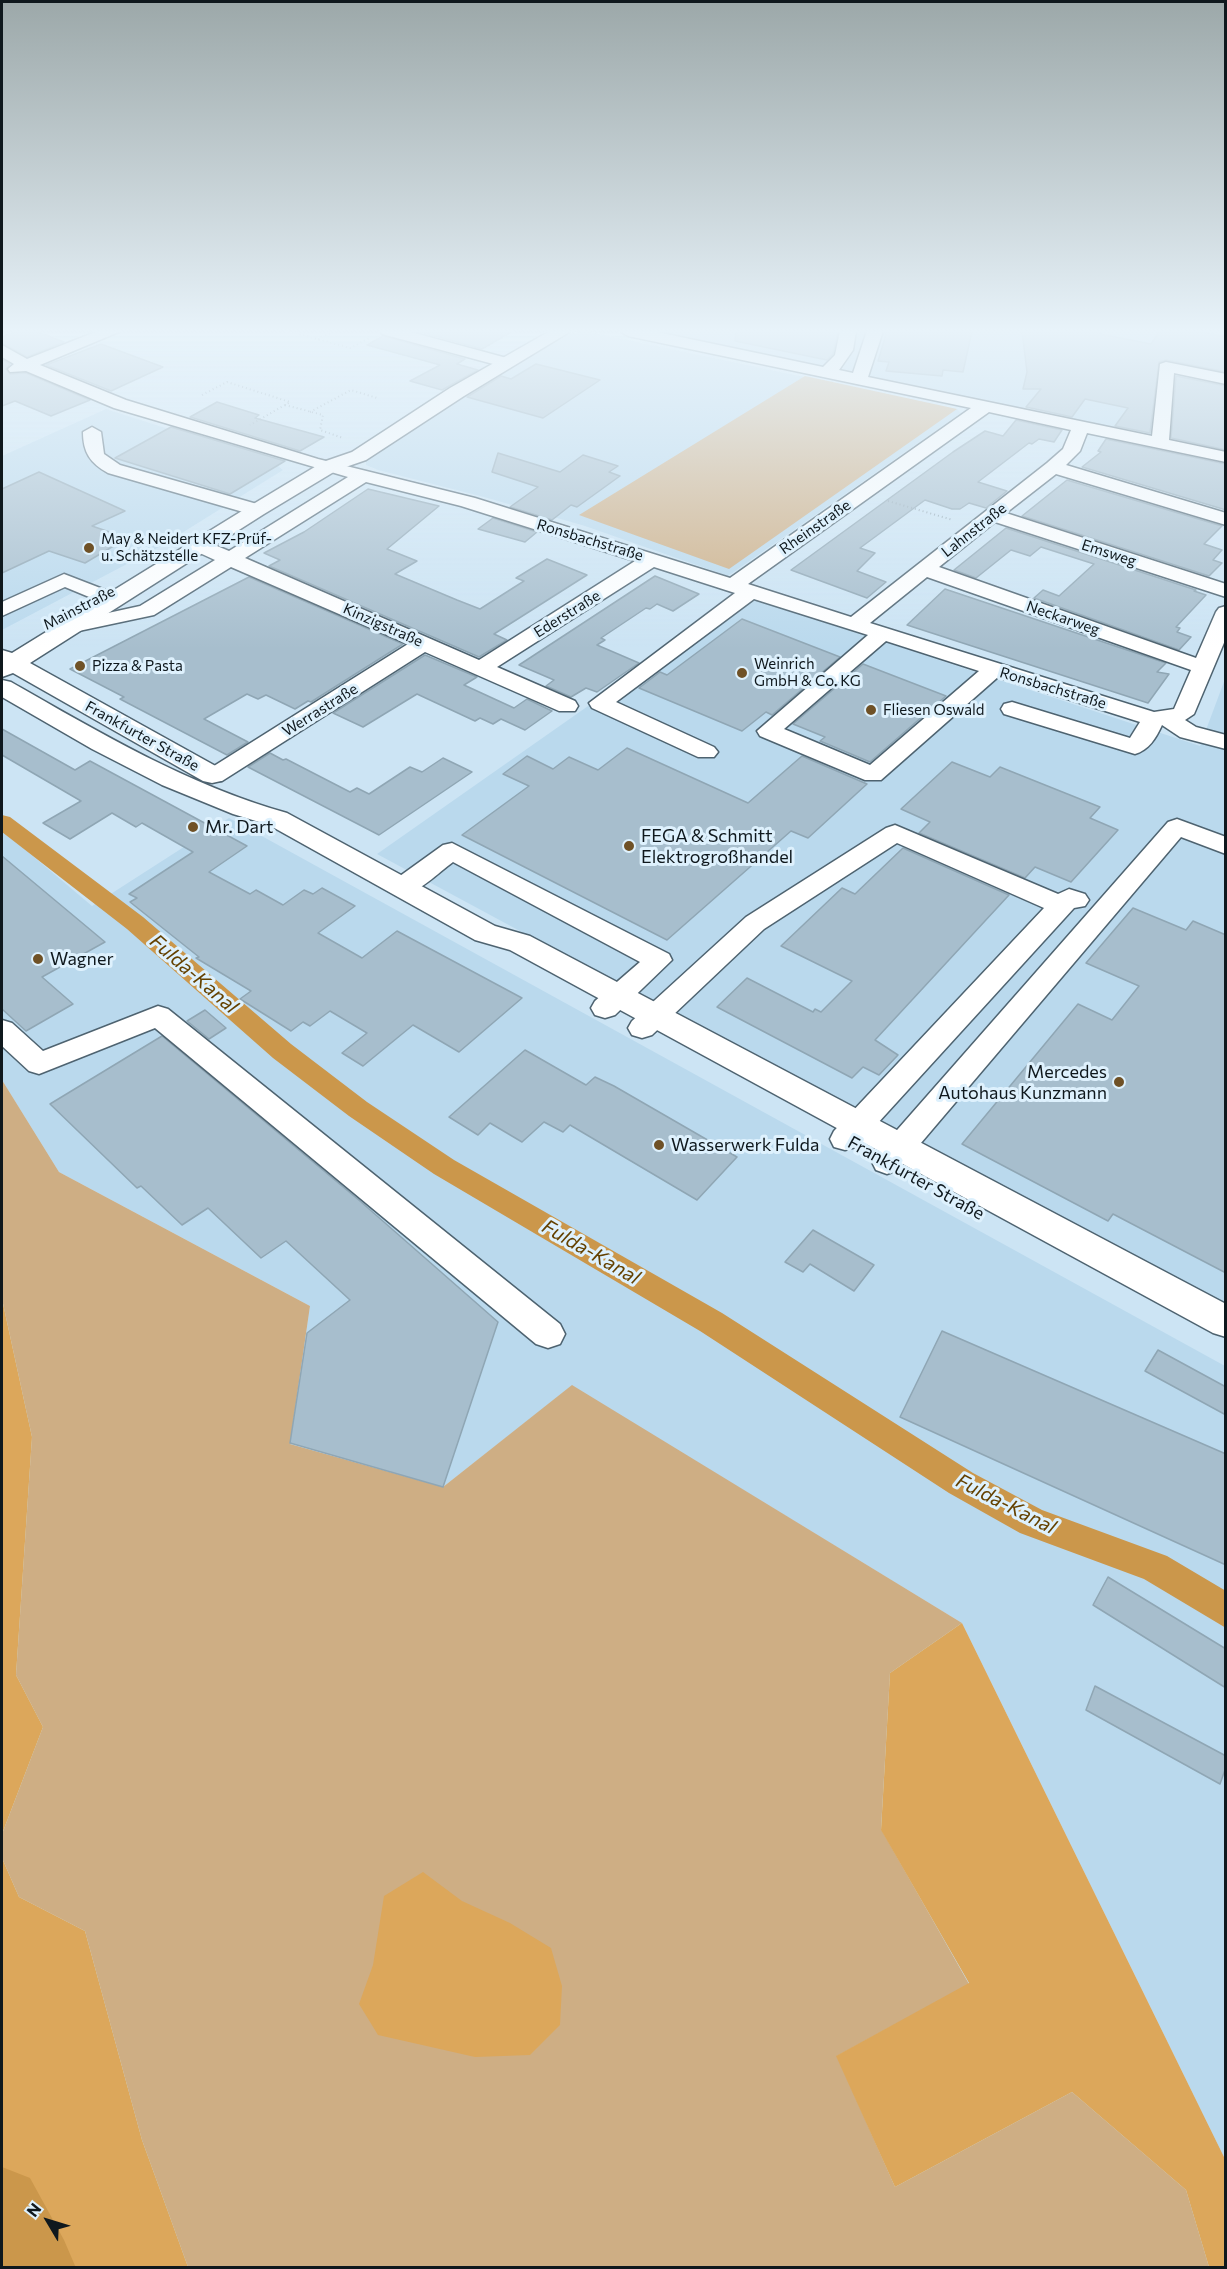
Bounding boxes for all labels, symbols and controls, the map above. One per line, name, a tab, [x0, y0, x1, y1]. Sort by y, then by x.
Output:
street label: Rheinstraße	[776, 496, 854, 558]
street label: Lahnstraße	[938, 499, 1010, 561]
street label: Ronsbachstraße	[535, 515, 645, 565]
place label: May & Neidert KFZ-Prüf- u. Schätzstelle	[101, 530, 272, 565]
street label: Emsweg	[1079, 536, 1139, 570]
marker: May & Neidert KFZ-Prüf- u. Schätzstelle	[82, 541, 96, 555]
street label: Mainstraße	[40, 582, 118, 634]
street label: Ederstraße	[530, 587, 604, 641]
street label: Neckarweg	[1024, 597, 1102, 639]
street label: Kinzigstraße	[340, 599, 426, 651]
place label: Weinrich GmbH & Co. KG	[754, 655, 861, 690]
place label: Pizza & Pasta	[92, 657, 183, 675]
marker: Pizza & Pasta	[73, 659, 87, 673]
street label: Ronsbachstraße	[998, 663, 1108, 713]
marker: Weinrich GmbH & Co. KG	[735, 666, 749, 680]
street label: Werrastraße	[279, 680, 361, 740]
street label: Frankfurter Straße	[82, 697, 202, 775]
place label: Fliesen Oswald	[883, 701, 984, 719]
marker: Fliesen Oswald	[864, 703, 878, 717]
place label: Mr. Dart	[205, 816, 273, 838]
marker: Mr. Dart	[186, 820, 200, 834]
place label: FEGA & Schmitt Elektrogroßhandel	[641, 825, 793, 868]
marker: FEGA & Schmitt Elektrogroßhandel	[622, 839, 636, 853]
water label: Fulda-Kanal	[145, 929, 243, 1019]
place label: Wagner	[50, 948, 114, 970]
marker: Wagner	[31, 952, 45, 966]
place label: Mercedes Autohaus Kunzmann	[938, 1061, 1107, 1104]
marker: Mercedes Autohaus Kunzmann	[1112, 1075, 1126, 1089]
street label: Frankfurter Straße	[844, 1131, 988, 1225]
place label: Wasserwerk Fulda	[671, 1134, 819, 1156]
marker: Wasserwerk Fulda	[652, 1138, 666, 1152]
water label: Fulda-Kanal	[538, 1214, 644, 1290]
water label: Fulda-Kanal	[952, 1469, 1060, 1539]
north arrow	[18, 2191, 78, 2251]
text: N	[22, 2199, 45, 2220]

